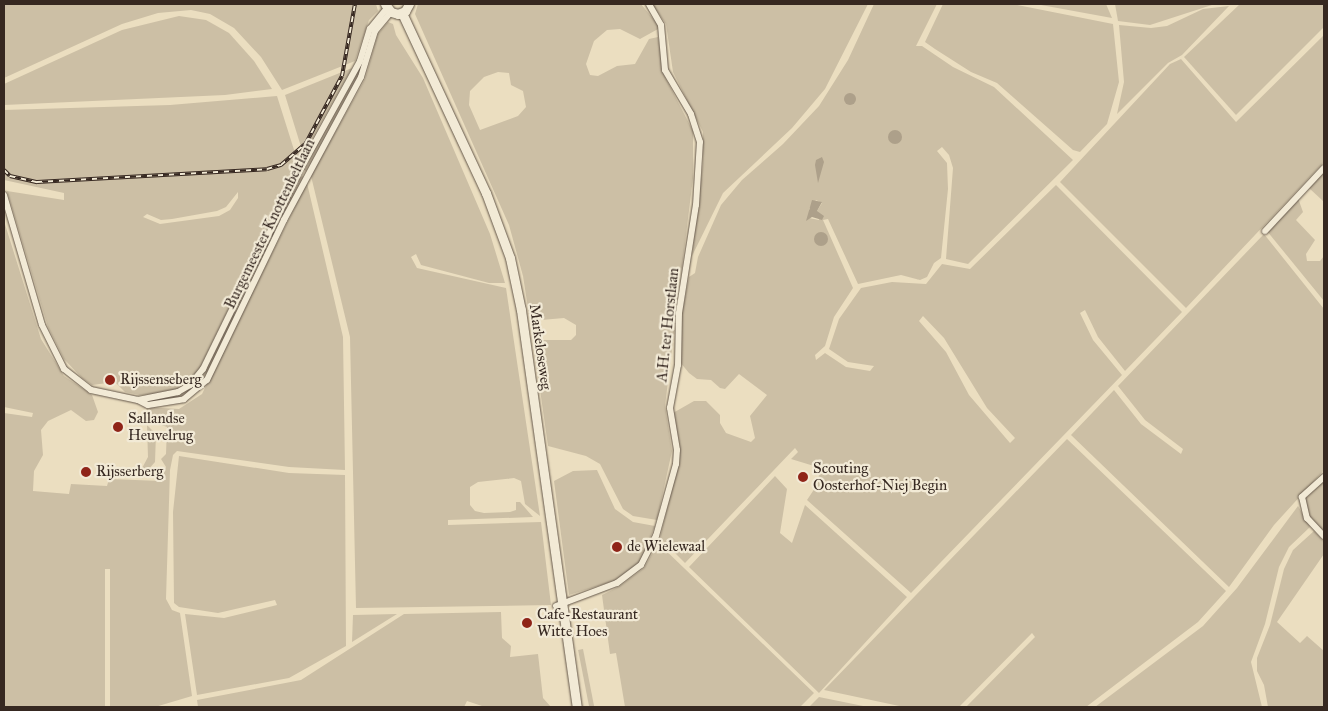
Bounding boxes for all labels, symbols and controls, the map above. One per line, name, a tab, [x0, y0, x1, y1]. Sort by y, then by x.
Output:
street label: Burgemeester Knottenbeltlaan	[221, 136, 319, 312]
street label: A.H. ter Horstlaan	[653, 267, 683, 383]
street label: Markeloseweg	[525, 303, 555, 391]
place label: Rijssenseberg	[120, 371, 202, 389]
marker: Rijssenseberg	[104, 374, 116, 386]
place label: Sallandse Heuvelrug	[128, 409, 193, 444]
marker: Sallandse Heuvelrug	[112, 421, 124, 433]
place label: Scouting Oosterhof-Niej Begin	[813, 459, 947, 494]
place label: Rijsserberg	[96, 463, 163, 481]
marker: Rijsserberg	[80, 466, 92, 478]
marker: Scouting Oosterhof-Niej Begin	[797, 471, 809, 483]
place label: de Wielewaal	[627, 538, 705, 556]
marker: de Wielewaal	[611, 541, 623, 553]
place label: Cafe-Restaurant Witte Hoes	[537, 605, 638, 640]
marker: Cafe-Restaurant Witte Hoes	[521, 617, 533, 629]

